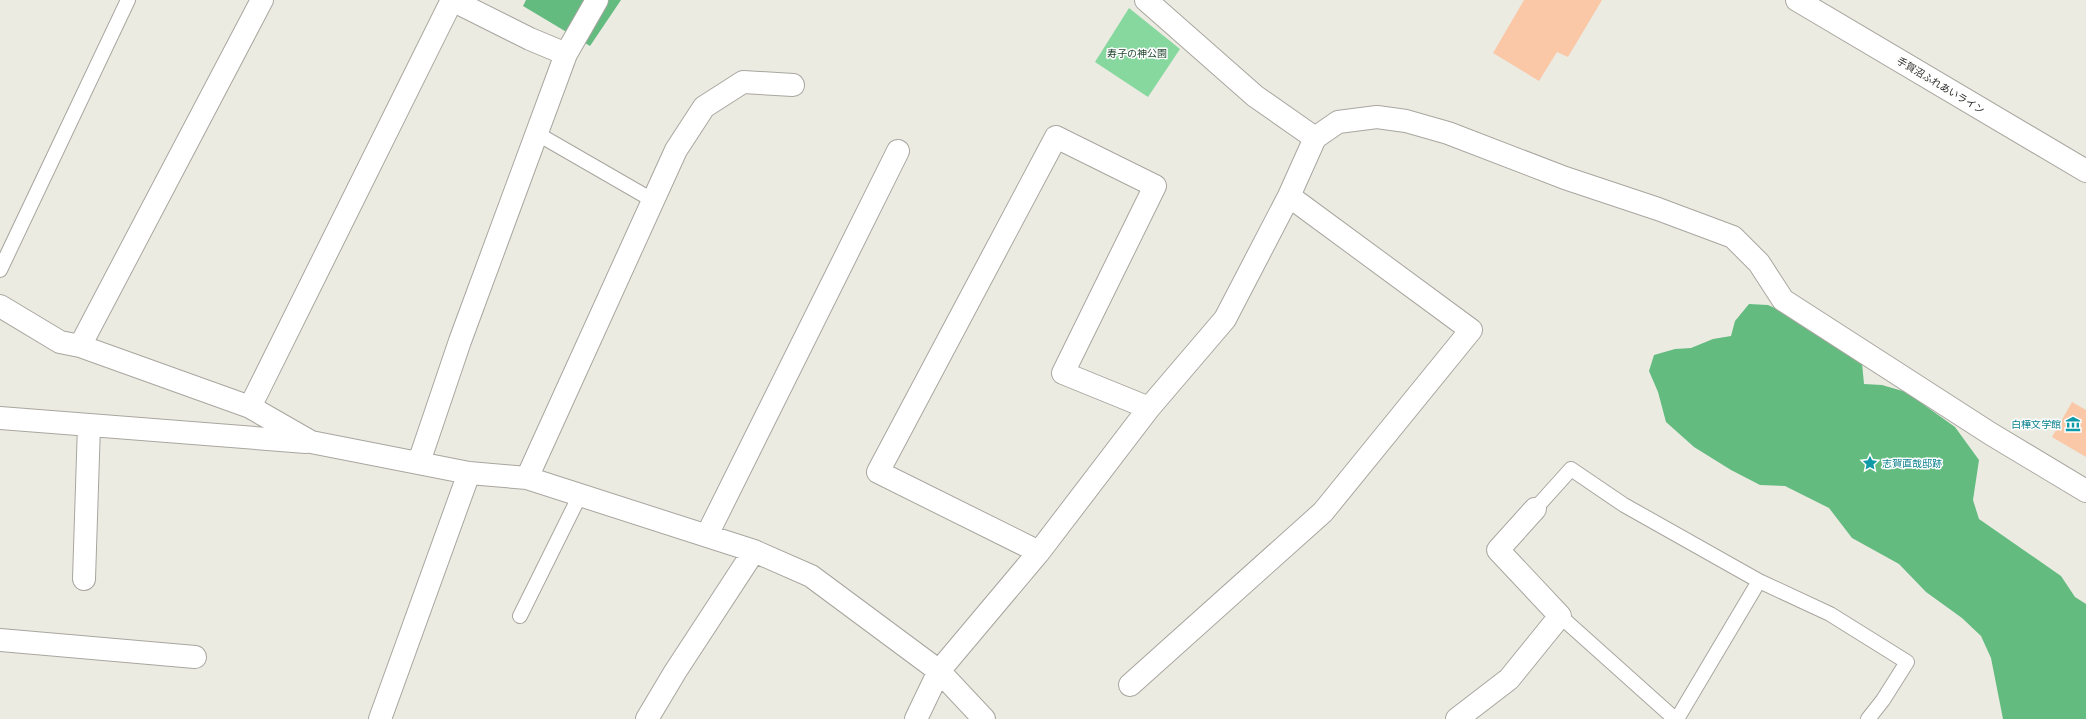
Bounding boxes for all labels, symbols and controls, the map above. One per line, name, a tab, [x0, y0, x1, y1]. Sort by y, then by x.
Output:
park label: 寿子の神公園	[1107, 48, 1167, 59]
street label: 手賀沼ふれあいライン	[1895, 55, 1986, 116]
museum icon: 白樺文学館	[2064, 415, 2082, 433]
place label: 白樺文学館	[2011, 419, 2061, 430]
place icon: 志賀直哉邸跡	[1861, 454, 1879, 472]
place label: 志賀直哉邸跡	[1882, 458, 1942, 469]

